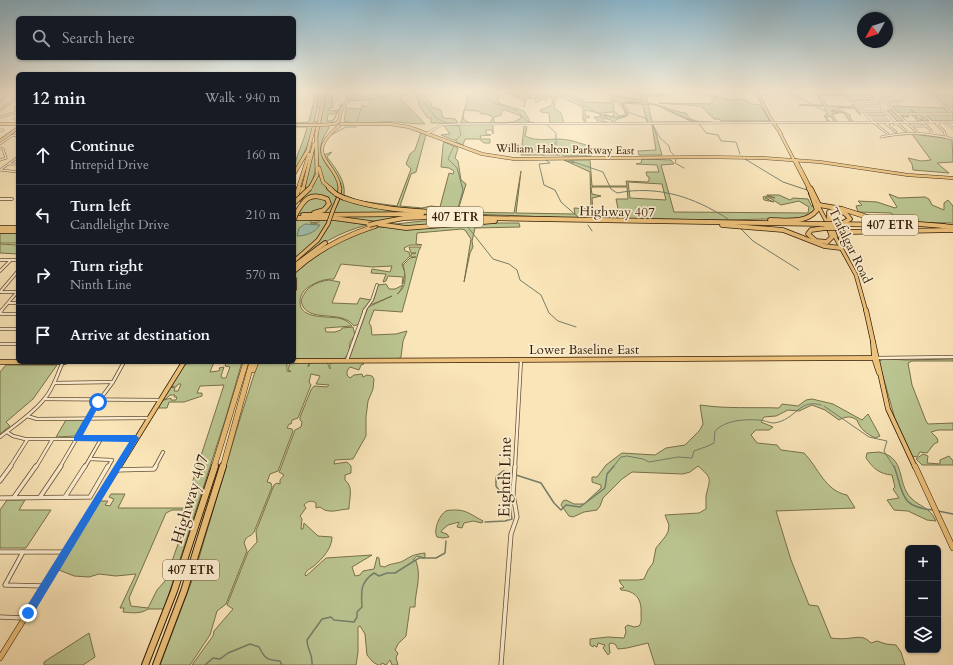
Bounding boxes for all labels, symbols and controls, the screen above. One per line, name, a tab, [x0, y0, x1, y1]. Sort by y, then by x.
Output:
north arrow	[857, 12, 893, 48]
search box	[16, 16, 296, 60]
icon: search	[30, 27, 52, 49]
text: Search here	[62, 28, 135, 48]
text: 12 min	[32, 87, 86, 110]
text: Walk · 940 m	[205, 89, 280, 107]
text: Continue	[70, 136, 135, 156]
street label: William Halton Parkway East	[495, 141, 635, 158]
icon: ahead	[32, 144, 54, 166]
text: 160 m	[246, 146, 280, 164]
text: Intrepid Drive	[70, 156, 149, 174]
text: Turn left	[70, 196, 131, 216]
street label: Highway 407	[579, 202, 655, 222]
icon: left	[32, 204, 54, 226]
street label: Trafalgar Road	[824, 204, 876, 287]
text: 210 m	[246, 206, 280, 224]
road number: 407 ETR	[427, 207, 483, 227]
road number: 407 ETR	[862, 215, 918, 235]
text: Candlelight Drive	[70, 216, 170, 234]
text: Turn right	[70, 256, 143, 276]
icon: right	[32, 264, 54, 286]
text: 570 m	[246, 266, 280, 284]
text: Ninth Line	[70, 276, 132, 294]
icon: arrive	[32, 324, 54, 346]
text: Arrive at destination	[70, 325, 210, 345]
street label: Lower Baseline East	[529, 341, 639, 359]
route start	[89, 393, 107, 411]
street label: Eighth Line	[493, 436, 517, 518]
street label: Highway 407	[166, 452, 214, 547]
map controls	[905, 545, 941, 653]
button: +	[905, 545, 941, 581]
road number: 407 ETR	[163, 560, 219, 580]
button: −	[905, 581, 941, 617]
route end	[19, 604, 37, 622]
button: layers	[905, 617, 941, 653]

